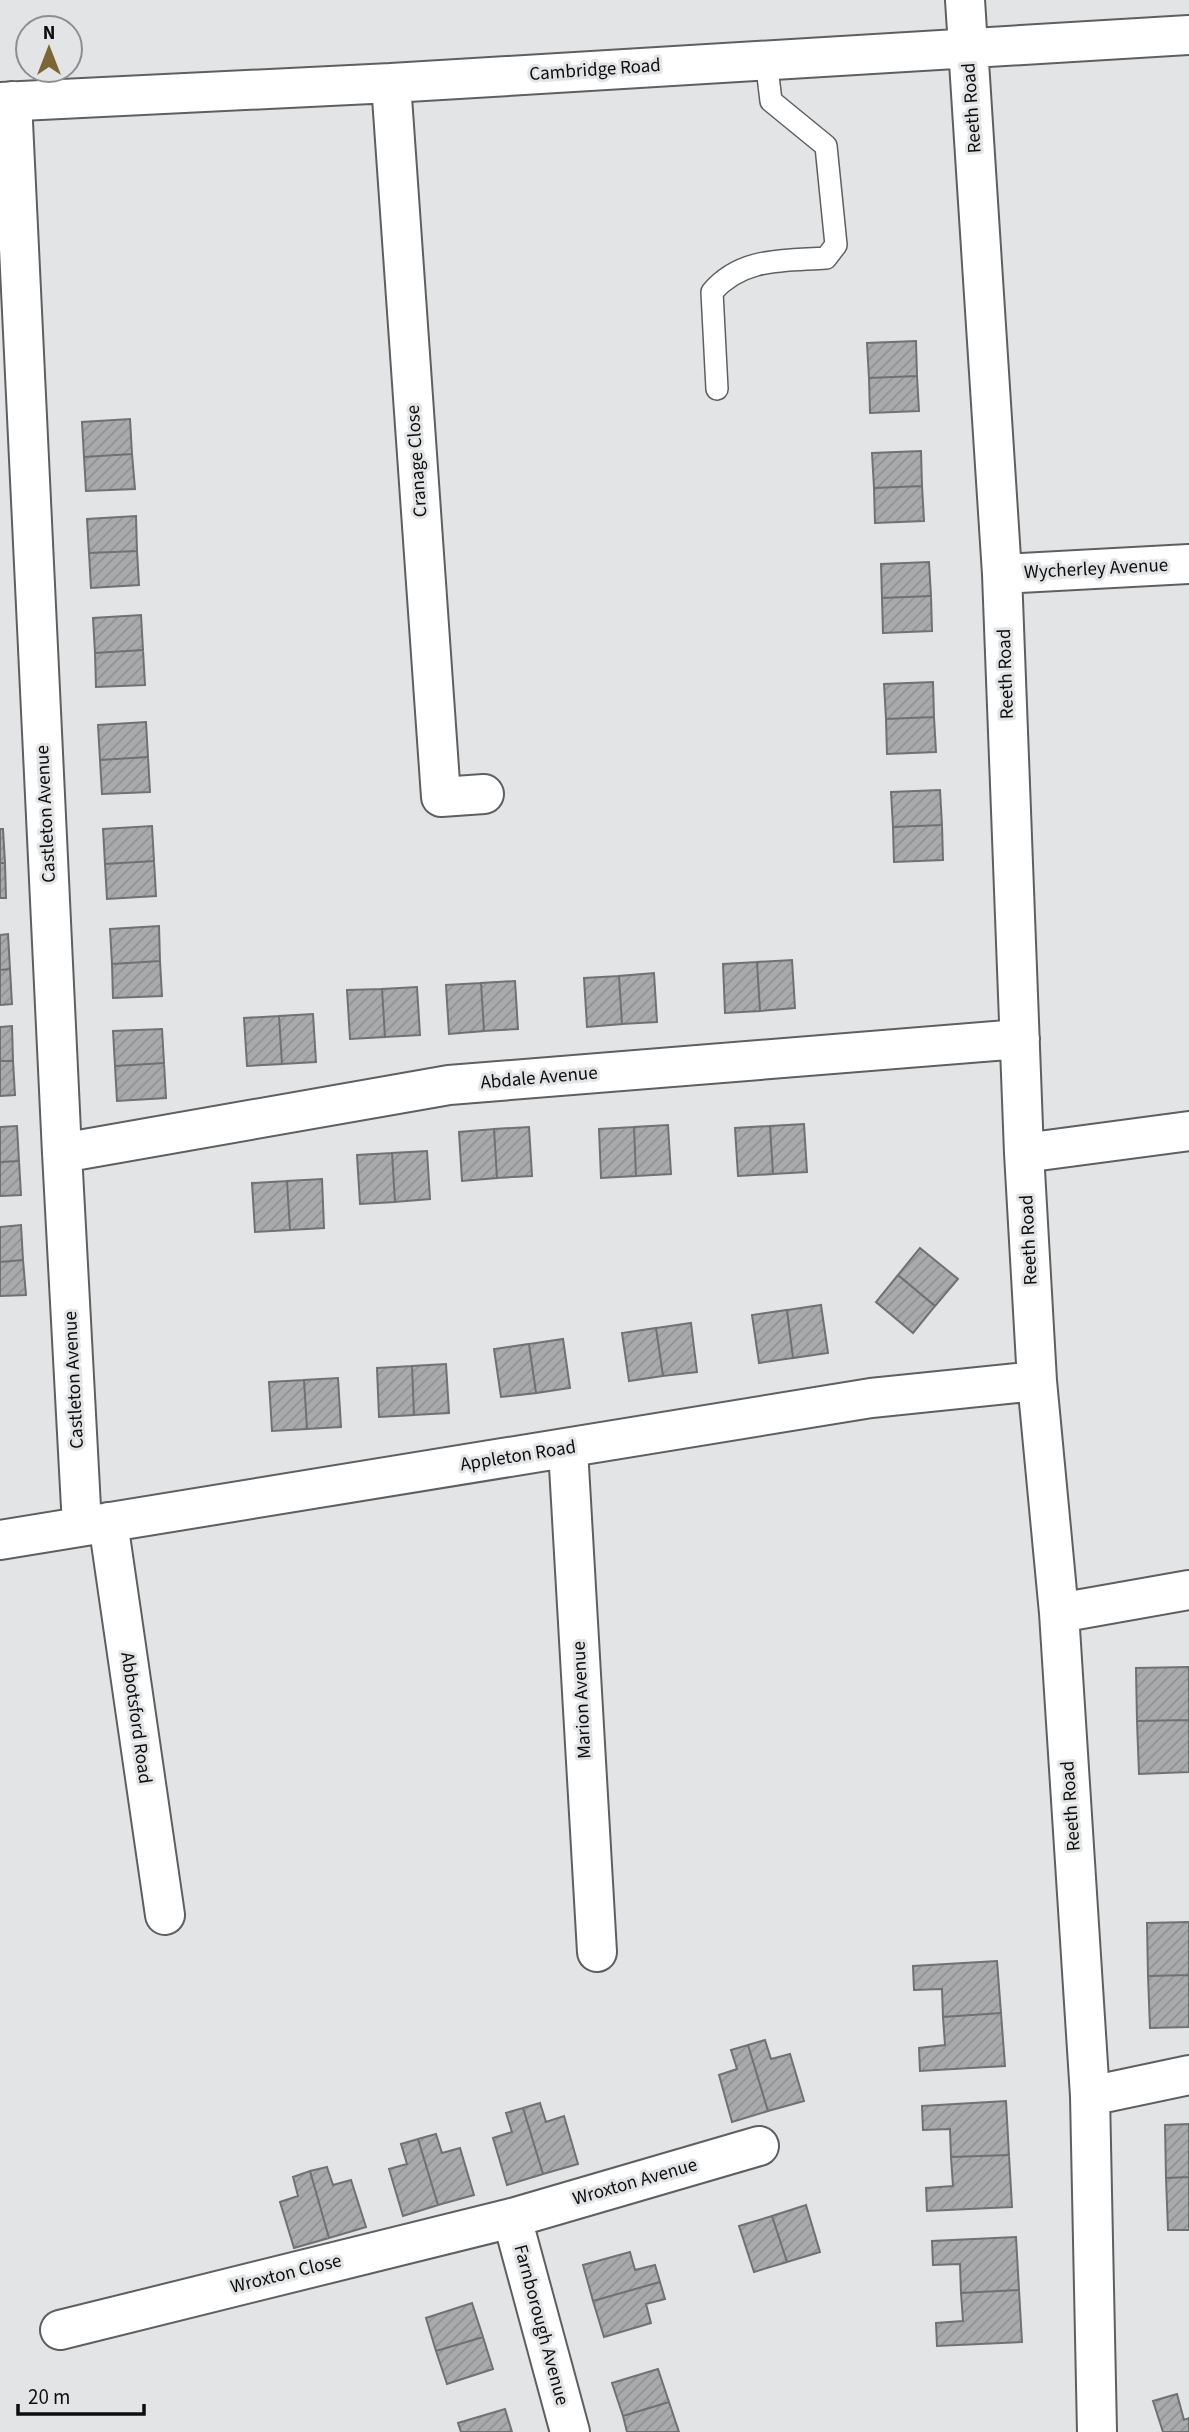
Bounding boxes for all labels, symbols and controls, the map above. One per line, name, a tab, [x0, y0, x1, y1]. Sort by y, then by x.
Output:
north arrow	[14, 14, 84, 84]
text: N	[43, 20, 55, 47]
street label: Cambridge Road	[528, 52, 662, 88]
street label: Reeth Road	[955, 62, 989, 154]
street label: Cranage Close	[400, 404, 434, 518]
street label: Wycherley Avenue	[1023, 552, 1169, 586]
street label: Reeth Road	[991, 628, 1021, 720]
street label: Castleton Avenue	[29, 745, 63, 883]
street label: Abdale Avenue	[479, 1059, 599, 1097]
street label: Reeth Road	[1013, 1194, 1045, 1286]
street label: Castleton Avenue	[57, 1311, 91, 1449]
street label: Appleton Road	[458, 1434, 578, 1478]
street label: Marion Avenue	[565, 1641, 599, 1759]
street label: Abbotsford Road	[113, 1650, 159, 1786]
street label: Reeth Road	[1054, 1760, 1088, 1852]
street label: Wroxton Avenue	[569, 2151, 701, 2213]
street label: Farnborough Avenue	[507, 2242, 575, 2408]
street label: Wroxton Close	[228, 2247, 344, 2301]
scale bar	[18, 2372, 144, 2416]
text: 20 m	[28, 2382, 70, 2412]

